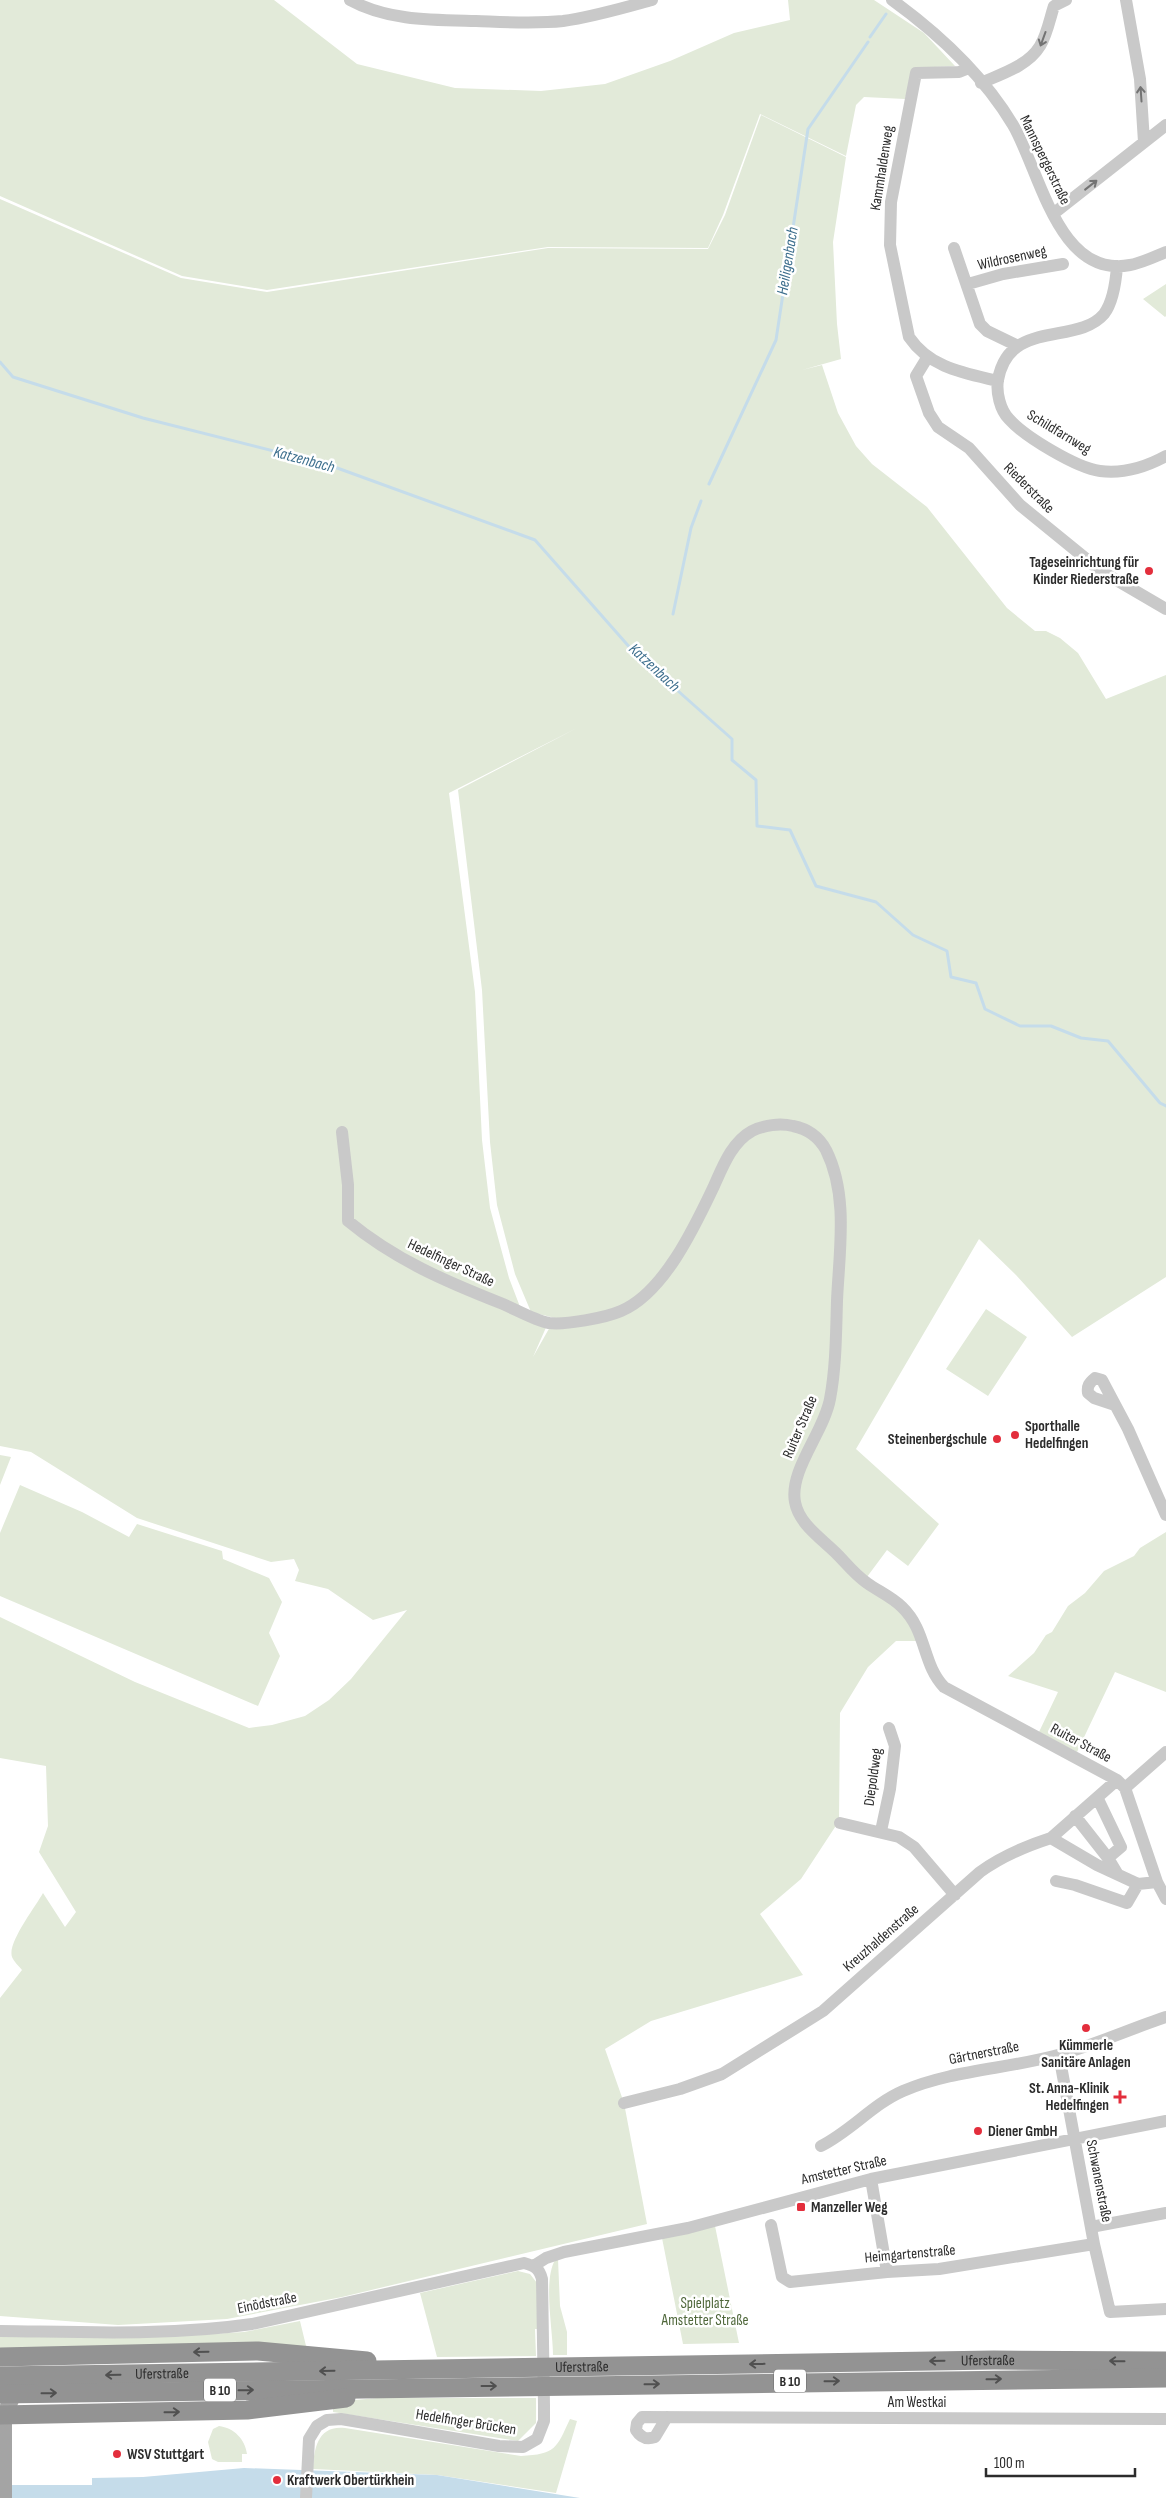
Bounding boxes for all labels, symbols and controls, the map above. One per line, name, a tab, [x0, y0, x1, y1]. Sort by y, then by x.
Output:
one-way arrow	[1038, 31, 1047, 46]
one-way arrow	[1137, 86, 1146, 102]
street label: Mannspergerstraße	[1015, 112, 1075, 208]
street label: Kammhaldenweg	[866, 124, 898, 212]
one-way arrow	[1085, 179, 1098, 190]
water label: Heiligenbach	[773, 225, 803, 296]
street label: Wildrosenweg	[976, 241, 1048, 275]
street label: Schildfarnweg	[1023, 405, 1095, 459]
water label: Katzenbach	[271, 443, 337, 477]
street label: Riederstraße	[1000, 459, 1058, 517]
place label: Tageseinrichtung für Kinder Riederstraße	[1029, 553, 1139, 589]
marker: Tageseinrichtung für Kinder Riederstraße	[1143, 565, 1155, 577]
water label: Katzenbach	[625, 640, 684, 696]
street label: Hedelfinger Straße	[405, 1235, 497, 1291]
street label: Ruiter Straße	[778, 1393, 822, 1461]
place label: Sporthalle Hedelfingen	[1025, 1417, 1088, 1453]
marker: Sporthalle Hedelfingen	[1009, 1429, 1021, 1441]
place label: Steinenbergschule	[888, 1430, 987, 1449]
marker: Steinenbergschule	[991, 1433, 1003, 1445]
street label: Ruiter Straße	[1047, 1719, 1115, 1767]
street label: Diepoldweg	[860, 1747, 886, 1807]
street label: Kreuzhaldenstraße	[839, 1900, 923, 1976]
marker: Kümmerle Sanitäre Anlagen	[1080, 2022, 1092, 2034]
place label: Kümmerle Sanitäre Anlagen	[1041, 2036, 1131, 2072]
street label: Gärtnerstraße	[947, 2037, 1021, 2069]
place label: St. Anna-Klinik Hedelfingen	[1029, 2079, 1110, 2115]
marker: St. Anna-Klinik Hedelfingen	[1113, 2090, 1127, 2104]
place label: Diener GmbH	[988, 2122, 1058, 2141]
marker: Diener GmbH	[972, 2125, 984, 2137]
street label: Schwanenstraße	[1082, 2138, 1116, 2224]
street label: Amstetter Straße	[798, 2151, 889, 2189]
place label: Manzeller Weg	[811, 2198, 888, 2217]
marker: Manzeller Weg	[795, 2201, 807, 2213]
street label: Heimgartenstraße	[864, 2241, 956, 2267]
street label: Einödstraße	[236, 2288, 298, 2318]
park label: Spielplatz Amstetter Straße	[660, 2294, 749, 2330]
one-way arrow	[194, 2347, 210, 2357]
street label: Uferstraße	[961, 2350, 1015, 2370]
one-way arrow	[930, 2356, 946, 2366]
one-way arrow	[1110, 2356, 1126, 2365]
street label: Uferstraße	[555, 2357, 609, 2377]
one-way arrow	[750, 2359, 766, 2369]
street label: Uferstraße	[135, 2363, 189, 2383]
one-way arrow	[320, 2367, 336, 2376]
one-way arrow	[105, 2370, 121, 2379]
road number: B 10	[774, 2370, 806, 2392]
one-way arrow	[986, 2374, 1002, 2384]
one-way arrow	[824, 2376, 840, 2386]
road number: B 10	[204, 2378, 236, 2402]
one-way arrow	[644, 2379, 660, 2389]
one-way arrow	[481, 2381, 497, 2391]
one-way arrow	[238, 2385, 254, 2395]
one-way arrow	[40, 2388, 56, 2398]
street label: Am Westkai	[887, 2393, 946, 2412]
street label: Hedelfinger Brücken	[414, 2405, 518, 2439]
one-way arrow	[164, 2408, 180, 2417]
place label: WSV Stuttgart	[127, 2445, 204, 2464]
scale bar	[986, 2446, 1135, 2478]
marker: WSV Stuttgart	[111, 2448, 123, 2460]
text: 100 m	[994, 2454, 1025, 2473]
place label: Kraftwerk Obertürkhein	[287, 2471, 414, 2490]
marker: Kraftwerk Obertürkhein	[271, 2474, 283, 2486]

